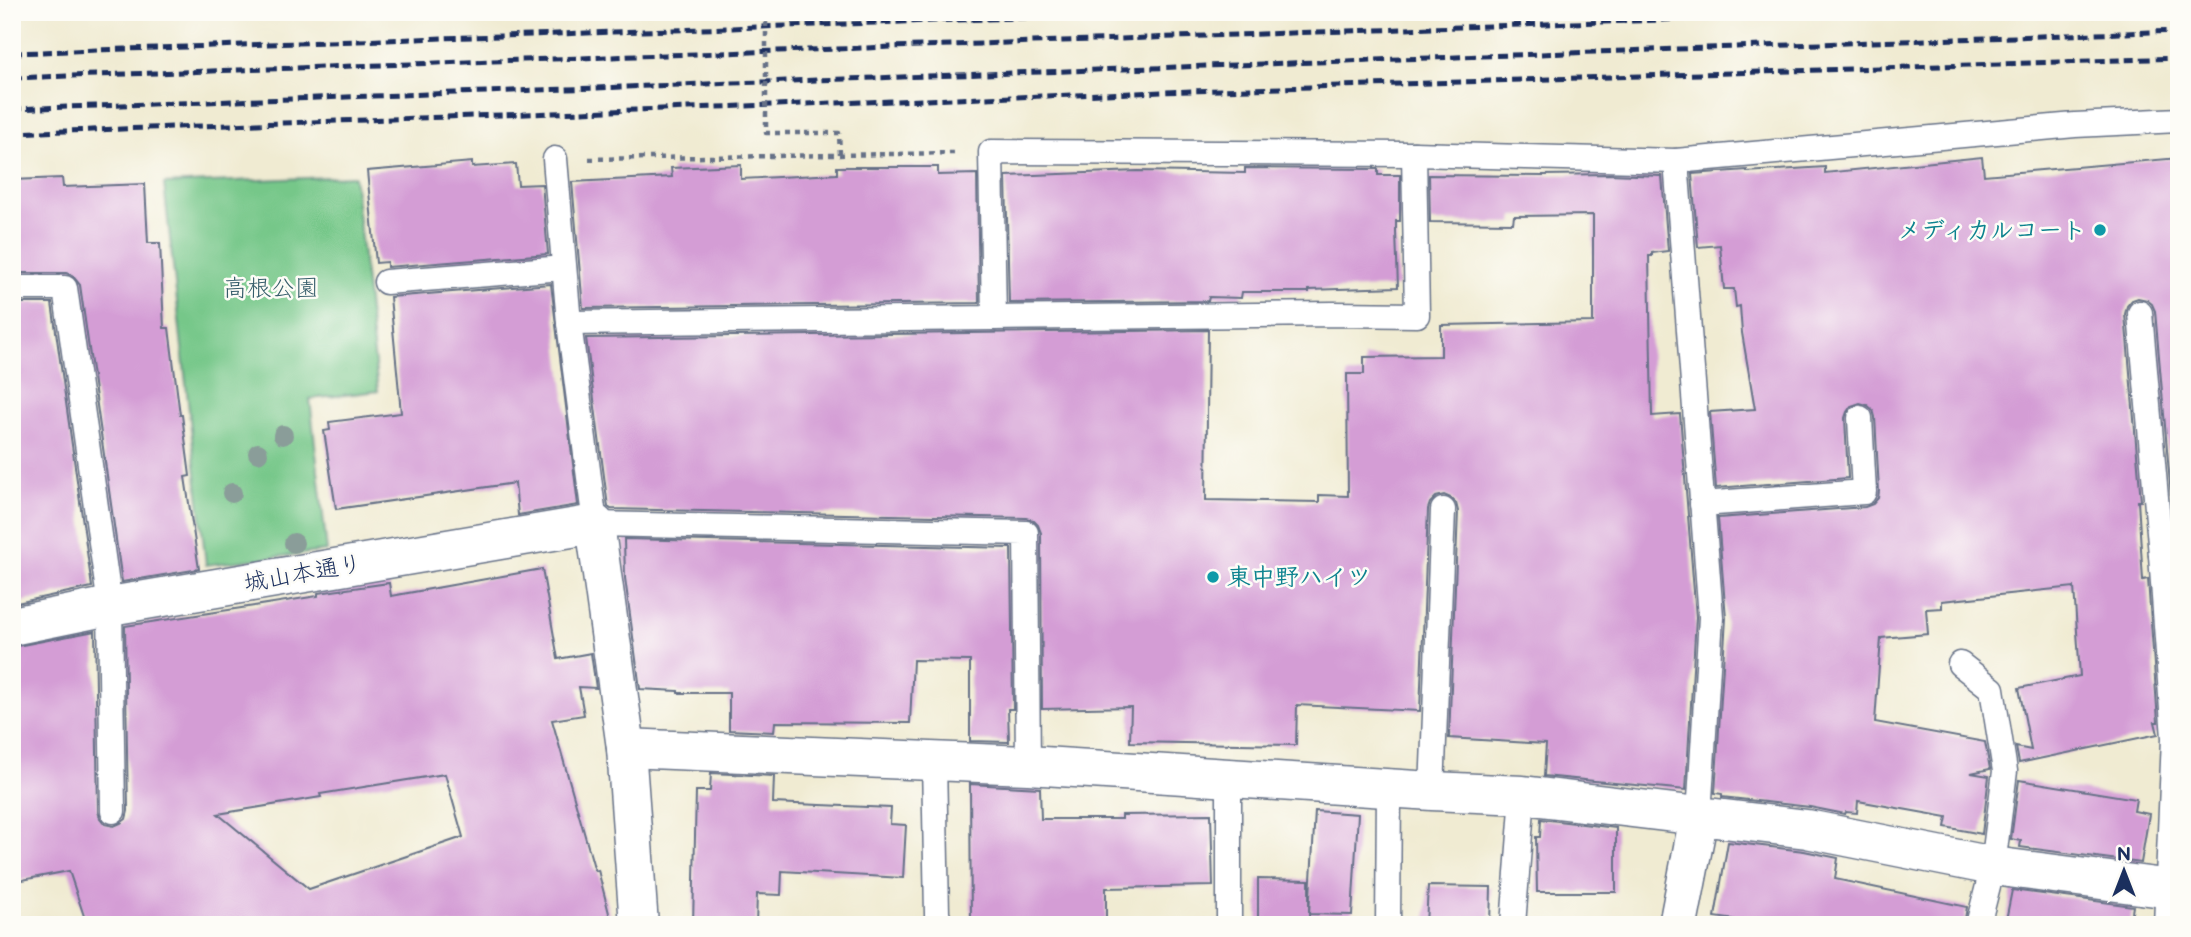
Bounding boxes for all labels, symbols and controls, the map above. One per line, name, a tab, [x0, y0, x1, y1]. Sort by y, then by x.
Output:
place label: メディカルコート	[1897, 216, 2086, 245]
marker: メディカルコート	[2092, 222, 2108, 238]
park label: 高根公園	[223, 274, 319, 303]
street label: 城山本通り	[241, 549, 365, 598]
place label: 東中野ハイツ	[1227, 563, 1371, 592]
marker: 東中野ハイツ	[1205, 569, 1221, 585]
north arrow	[2090, 836, 2160, 906]
text: N	[2117, 844, 2131, 867]

